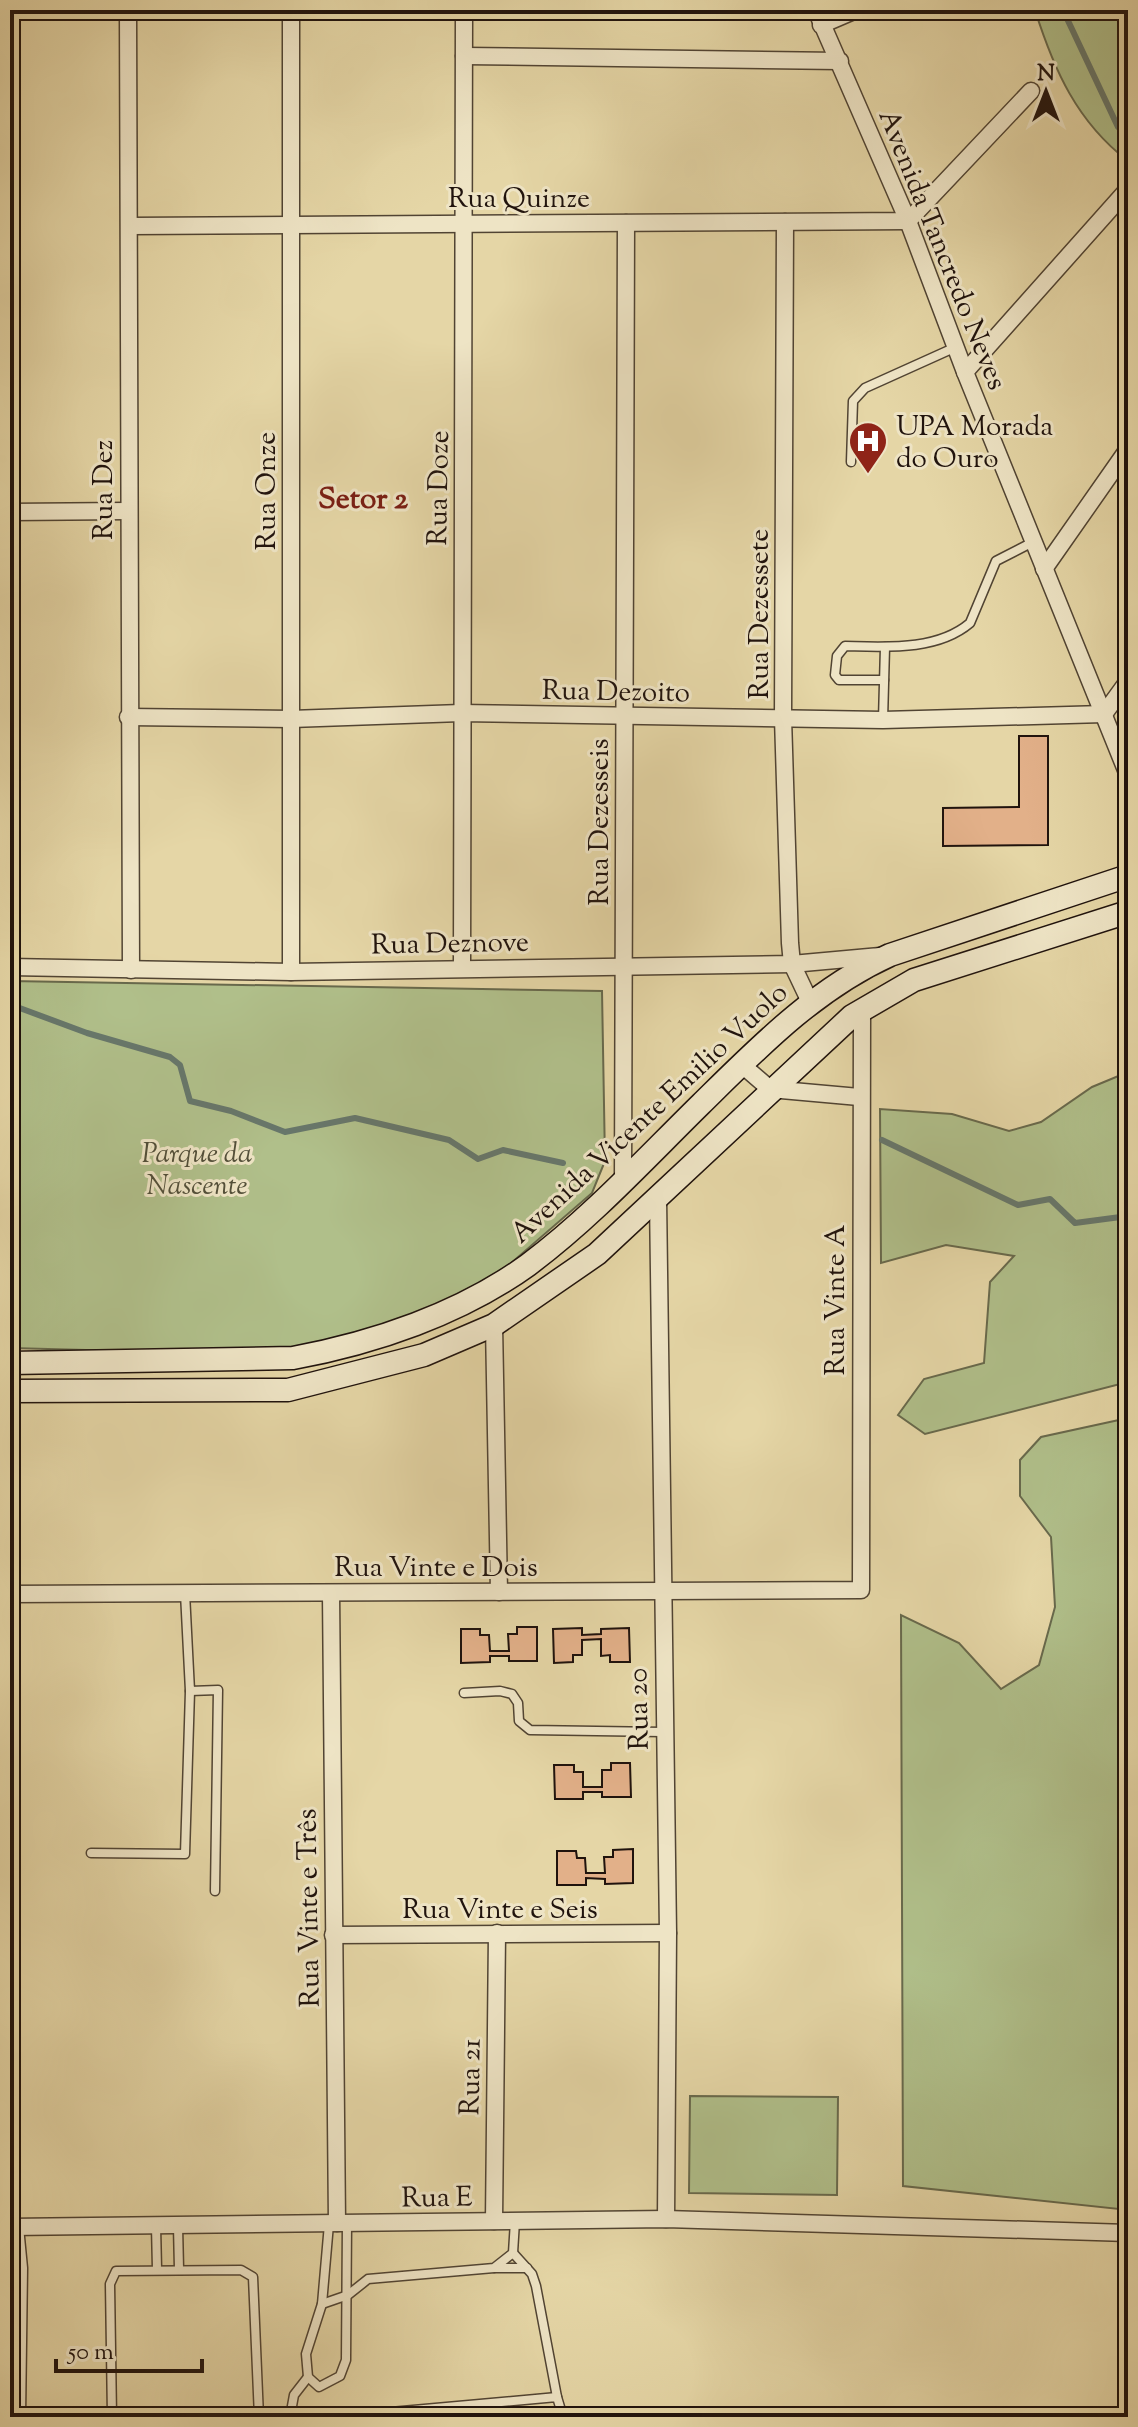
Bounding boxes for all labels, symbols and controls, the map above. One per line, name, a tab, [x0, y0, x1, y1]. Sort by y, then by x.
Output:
north arrow	[1006, 52, 1086, 132]
text: N	[1037, 59, 1055, 91]
street label: Avenida Tancredo Neves	[867, 104, 1016, 396]
street label: Rua Quinze	[448, 180, 590, 220]
place label: UPA Morada do Ouro	[896, 408, 1053, 480]
hospital icon: UPA Morada do Ouro	[847, 420, 889, 475]
street label: Rua Doze	[419, 430, 461, 546]
street label: Rua Onze	[248, 432, 288, 550]
street label: Rua Dez	[85, 440, 125, 540]
district label: Setor 2	[318, 479, 408, 522]
street label: Rua Dezessete	[741, 529, 781, 699]
street label: Rua Dezoito	[542, 672, 690, 714]
street label: Rua Dezesseis	[581, 738, 621, 906]
street label: Rua Deznove	[371, 924, 529, 966]
street label: Avenida Vicente Emilio Vuolo	[502, 975, 798, 1254]
park label: Parque da Nascente	[142, 1135, 252, 1207]
street label: Rua Vinte A	[817, 1224, 857, 1375]
street label: Rua Vinte e Dois	[334, 1549, 538, 1589]
street label: Rua 20	[619, 1667, 661, 1750]
street label: Rua Vinte e Três	[288, 1808, 332, 2008]
street label: Rua Vinte e Seis	[402, 1891, 598, 1931]
street label: Rua 21	[451, 2038, 493, 2116]
street label: Rua E	[401, 2178, 473, 2220]
scale bar	[56, 2323, 202, 2373]
text: 50 m	[66, 2336, 114, 2370]

